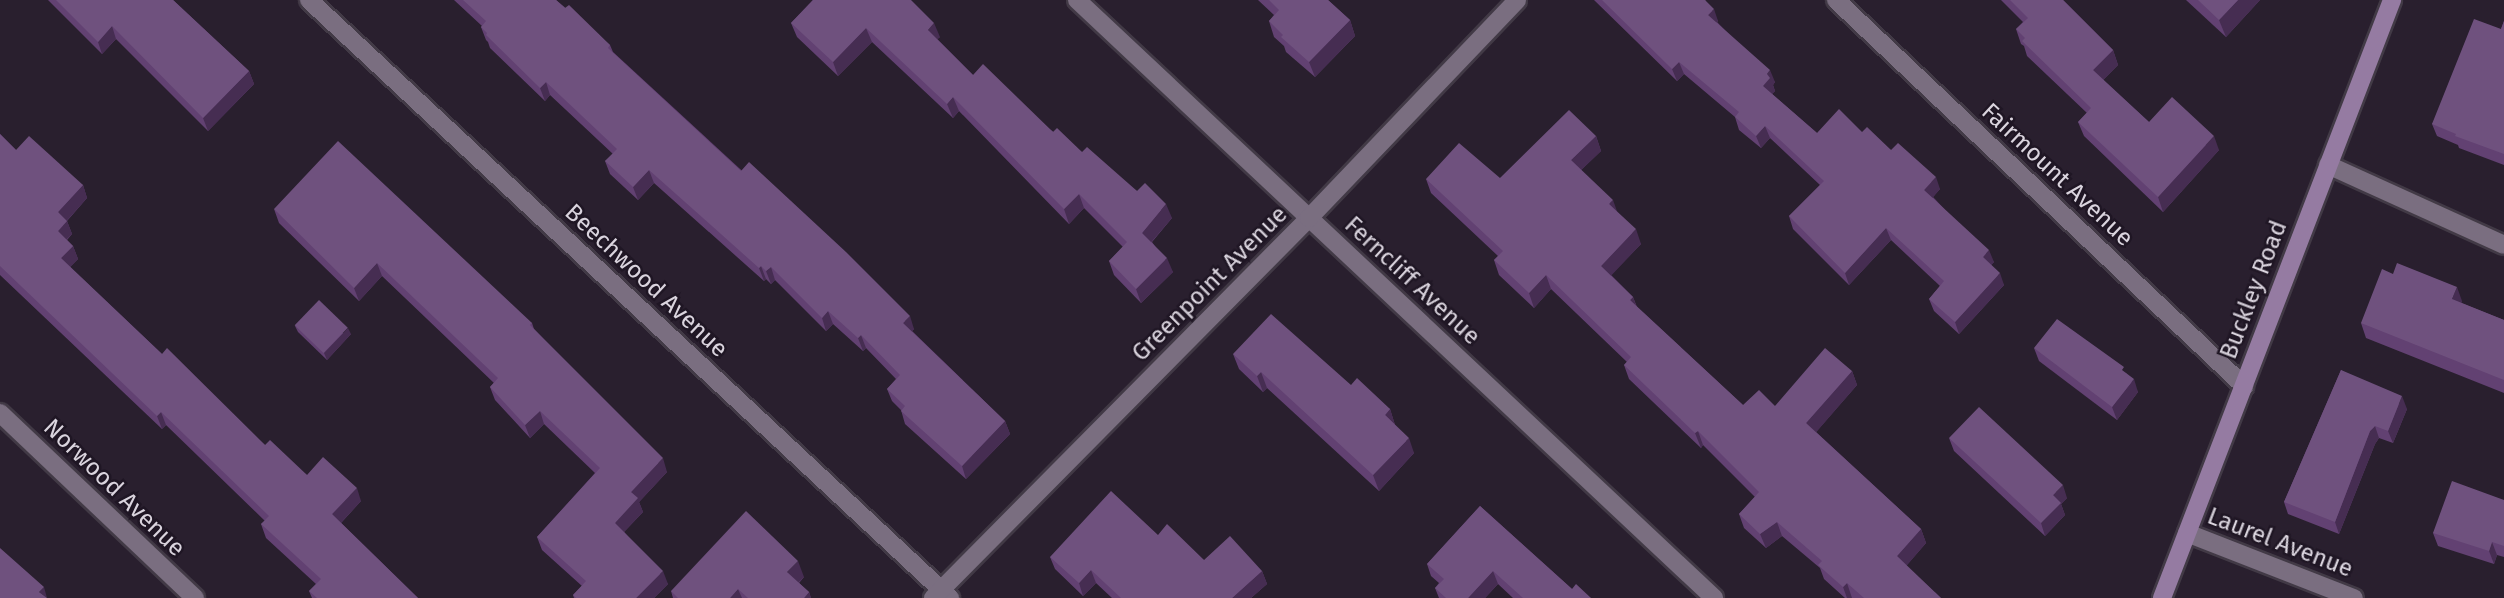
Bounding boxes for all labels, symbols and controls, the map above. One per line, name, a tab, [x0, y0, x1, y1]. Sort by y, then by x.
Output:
street label: Fairmount Avenue	[1975, 97, 2139, 253]
street label: Beechwood Avenue	[559, 198, 733, 364]
street label: Greenpoint Avenue	[1126, 200, 1294, 368]
street label: Ferncliff Avenue	[1338, 211, 1486, 351]
street label: Buckley Road	[2214, 217, 2294, 363]
street label: Norwood Avenue	[37, 413, 191, 563]
street label: Laurel Avenue	[2203, 502, 2357, 584]

